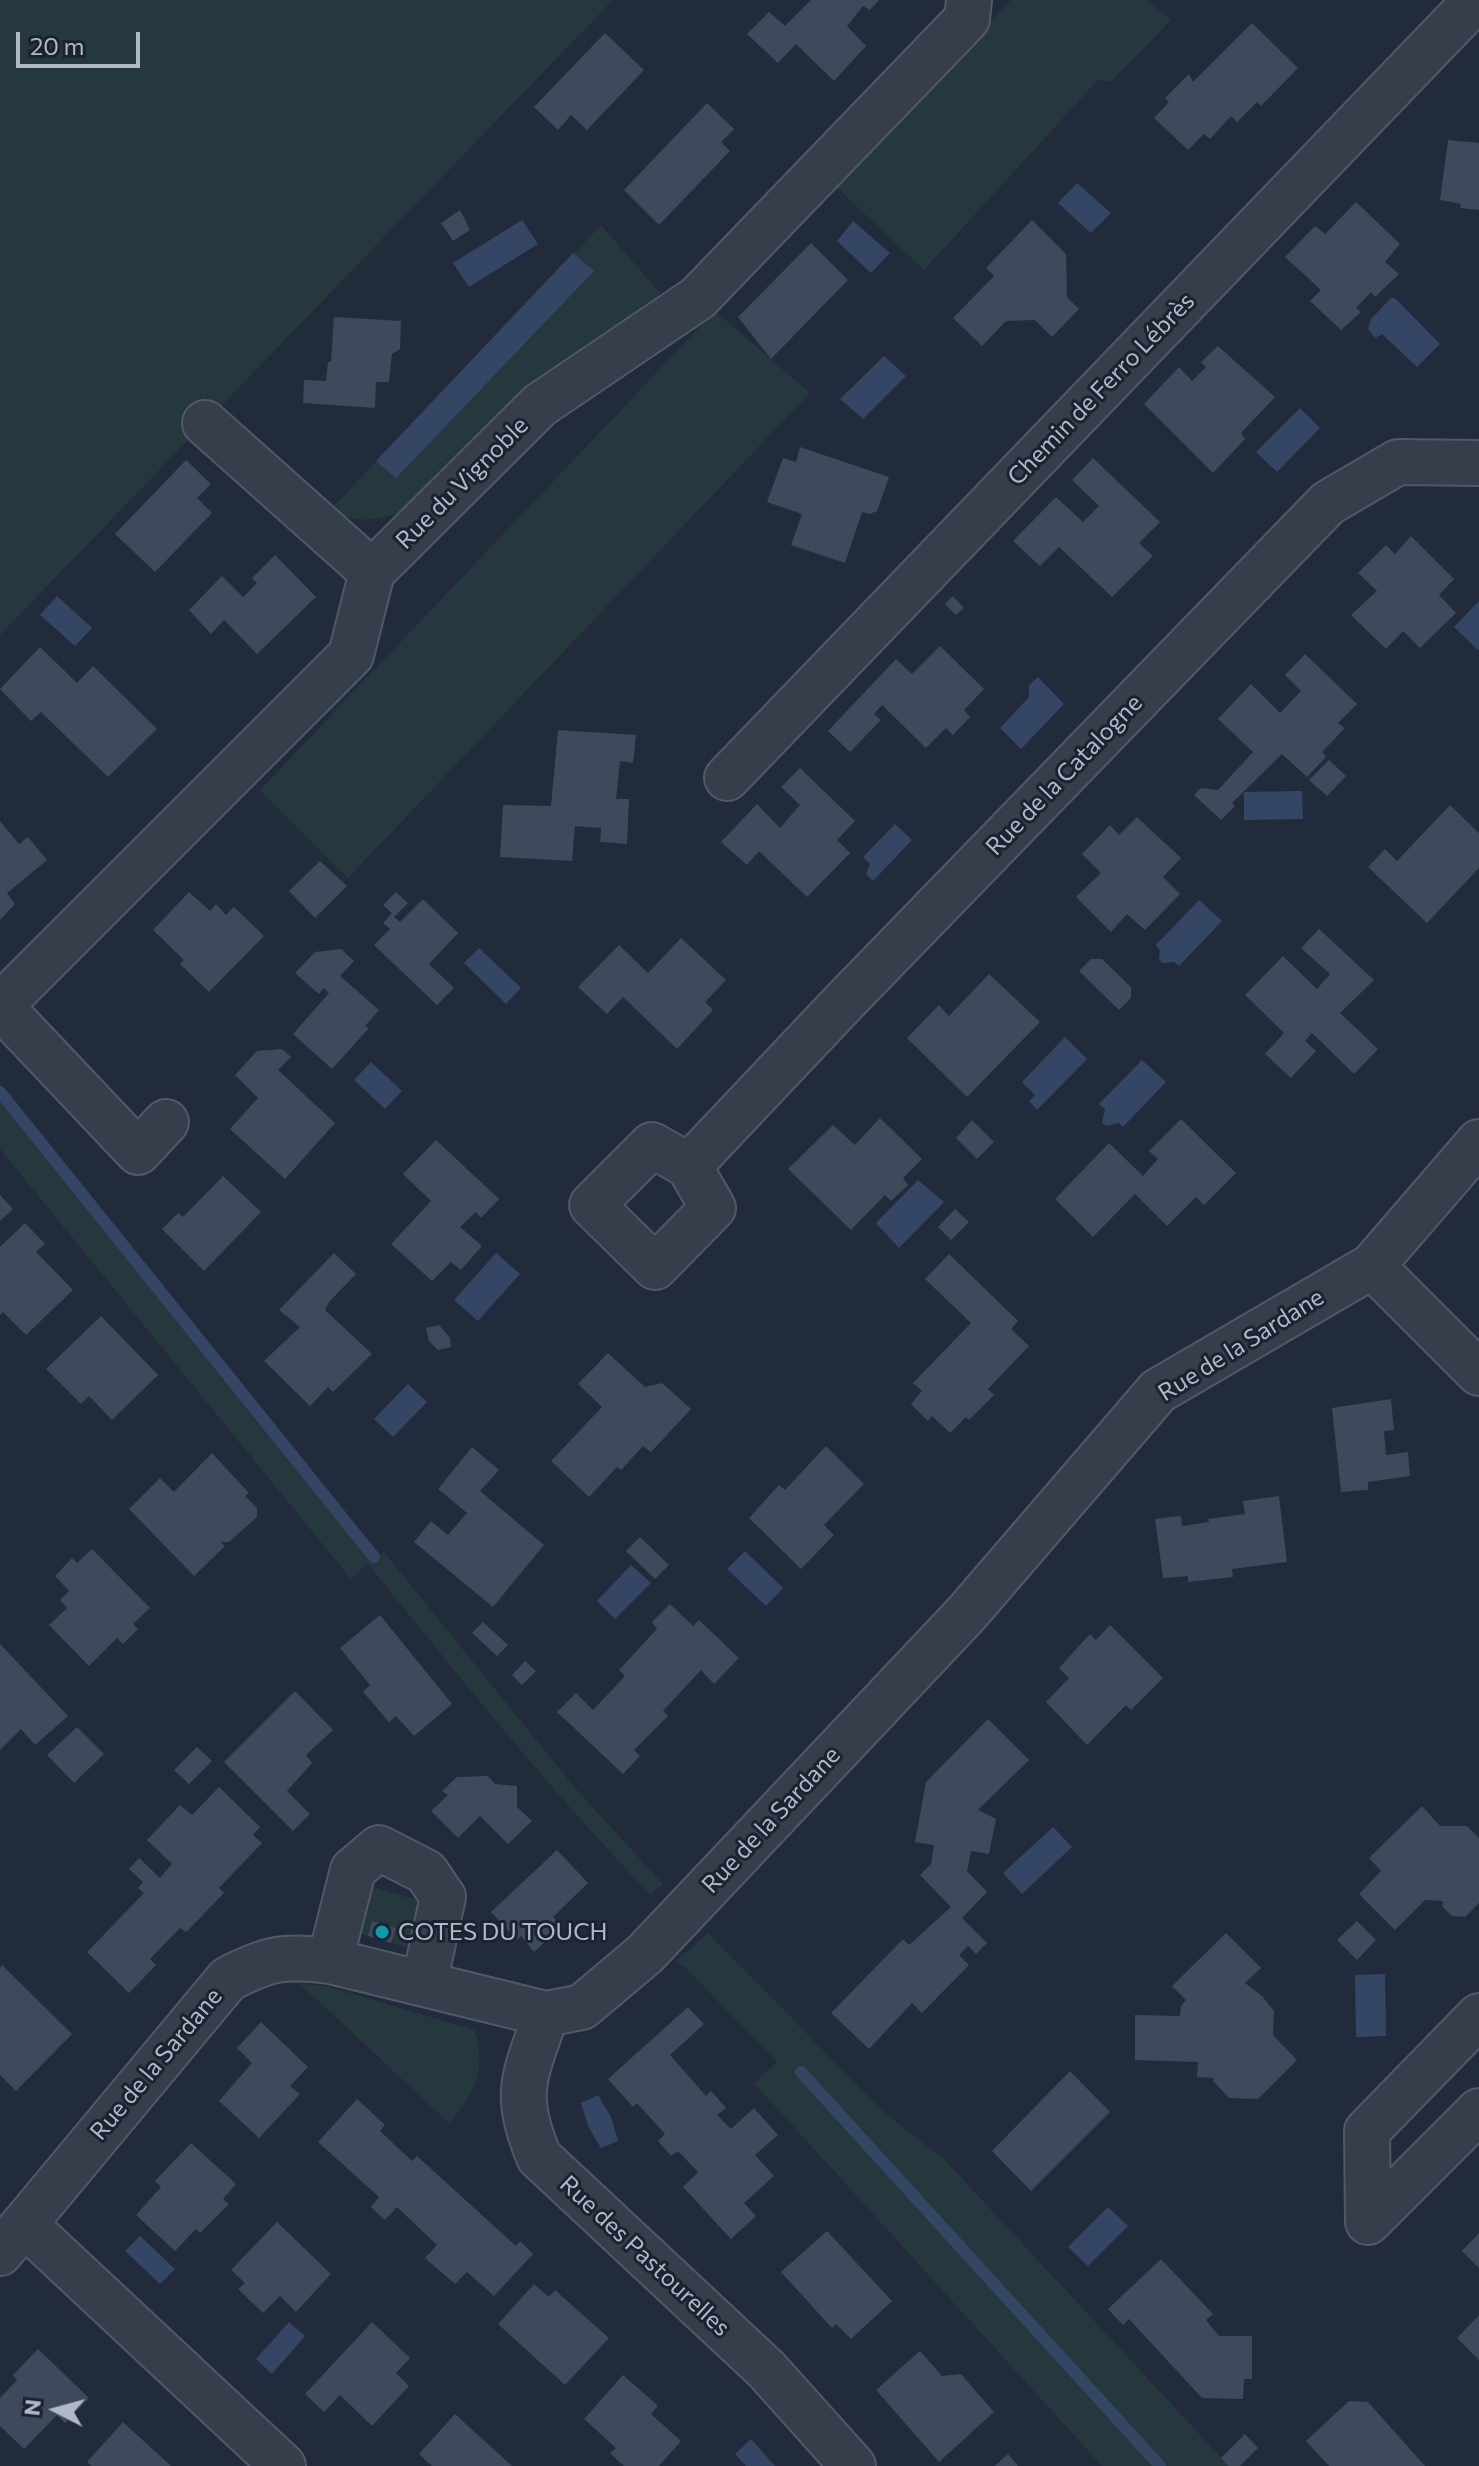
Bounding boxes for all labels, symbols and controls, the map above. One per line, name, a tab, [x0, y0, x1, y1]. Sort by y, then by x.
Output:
scale bar	[20, 16, 144, 66]
text: 20 m	[30, 31, 84, 60]
street label: Chemin de Ferro Lébrès	[1002, 287, 1200, 491]
street label: Rue du Vignoble	[390, 411, 534, 555]
street label: Rue de la Catalogne	[980, 689, 1148, 861]
street label: Rue de la Sardane	[1153, 1283, 1329, 1407]
street label: Rue de la Sardane	[696, 1741, 846, 1899]
place label: COTES DU TOUCH	[398, 1918, 608, 1946]
marker: COTES DU TOUCH	[373, 1923, 391, 1941]
street label: Rue de la Sardane	[84, 1982, 228, 2146]
street label: Rue des Pastourelles	[554, 2170, 736, 2342]
north arrow	[16, 2370, 96, 2450]
text: N	[17, 2398, 46, 2417]

